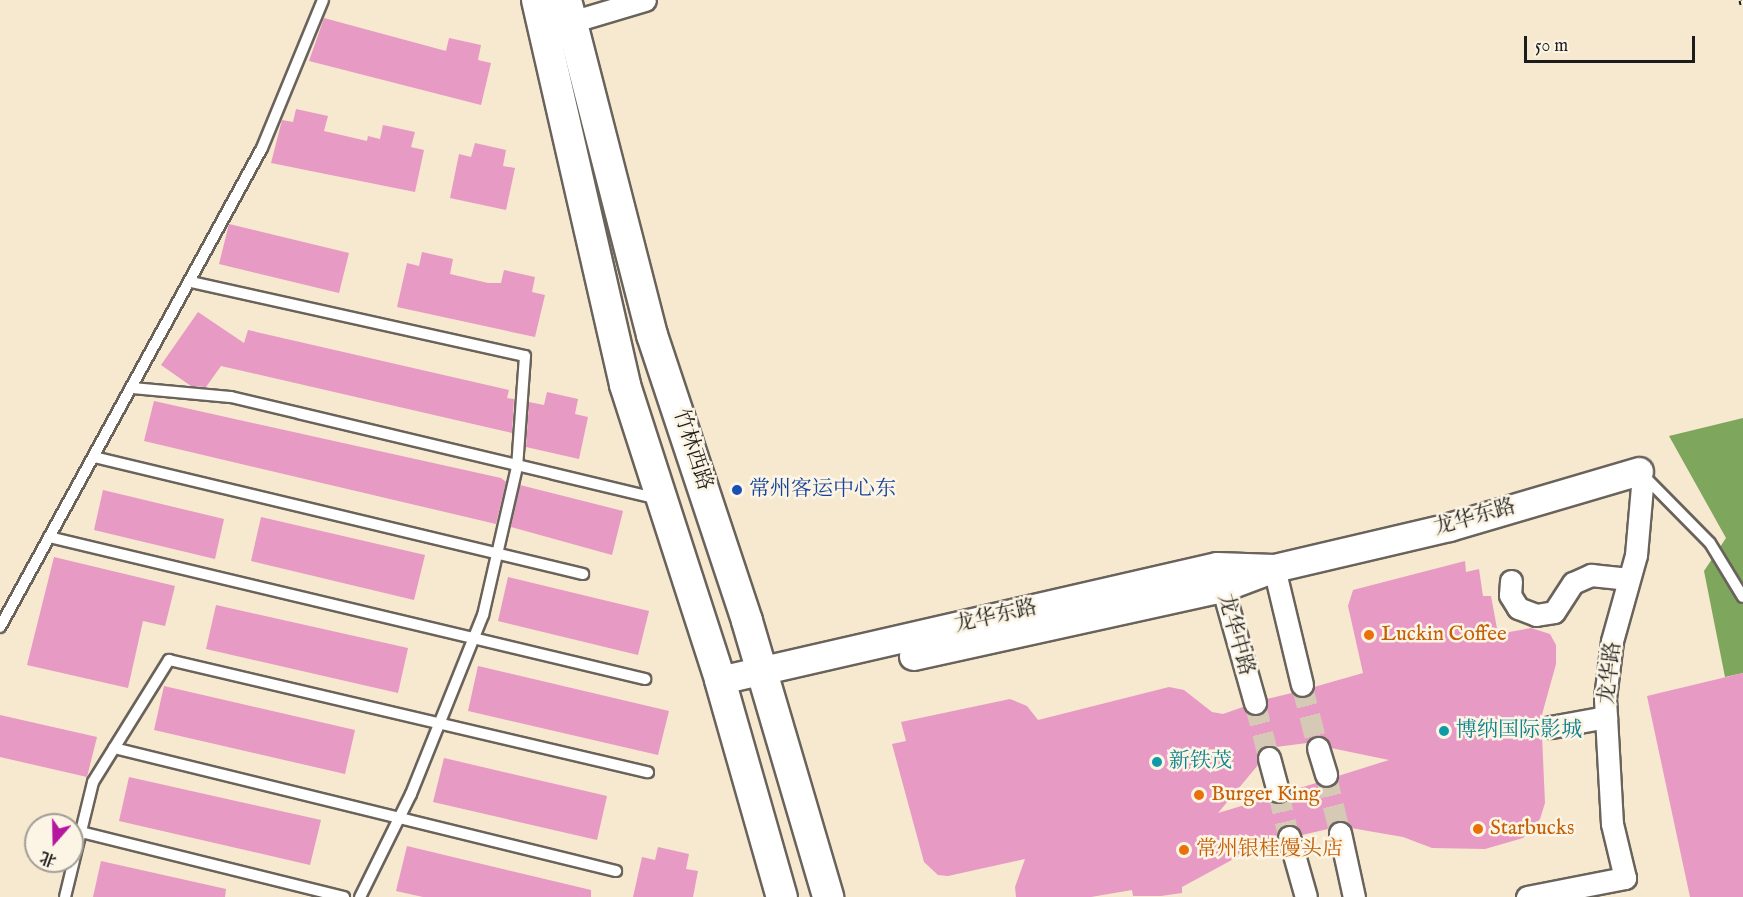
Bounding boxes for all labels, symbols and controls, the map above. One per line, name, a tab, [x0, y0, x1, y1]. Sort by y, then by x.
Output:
scale bar	[1527, 24, 1698, 62]
text: 50 m	[1535, 35, 1568, 58]
street label: 竹林西路	[667, 406, 717, 494]
place label: 常州客运中心东	[749, 477, 896, 503]
marker: 常州客运中心东	[730, 483, 744, 497]
street label: 龙华东路	[1431, 494, 1519, 542]
street label: 龙华中路	[1211, 591, 1259, 679]
street label: 龙华东路	[952, 595, 1040, 639]
place label: Luckin Coffee	[1381, 622, 1507, 648]
marker: Luckin Coffee	[1362, 628, 1376, 642]
street label: 龙华路	[1595, 640, 1627, 706]
place label: 博纳国际影城	[1456, 718, 1582, 744]
marker: 博纳国际影城	[1437, 724, 1451, 738]
place label: 新铁茂	[1169, 749, 1232, 775]
marker: 新铁茂	[1150, 755, 1164, 769]
place label: Burger King	[1211, 782, 1320, 808]
marker: Burger King	[1192, 788, 1206, 802]
north arrow	[24, 813, 84, 873]
place label: Starbucks	[1490, 816, 1574, 842]
marker: Starbucks	[1471, 822, 1485, 836]
place label: 常州银桂馒头店	[1196, 837, 1343, 863]
marker: 常州银桂馒头店	[1177, 843, 1191, 857]
text: 北	[38, 846, 59, 870]

